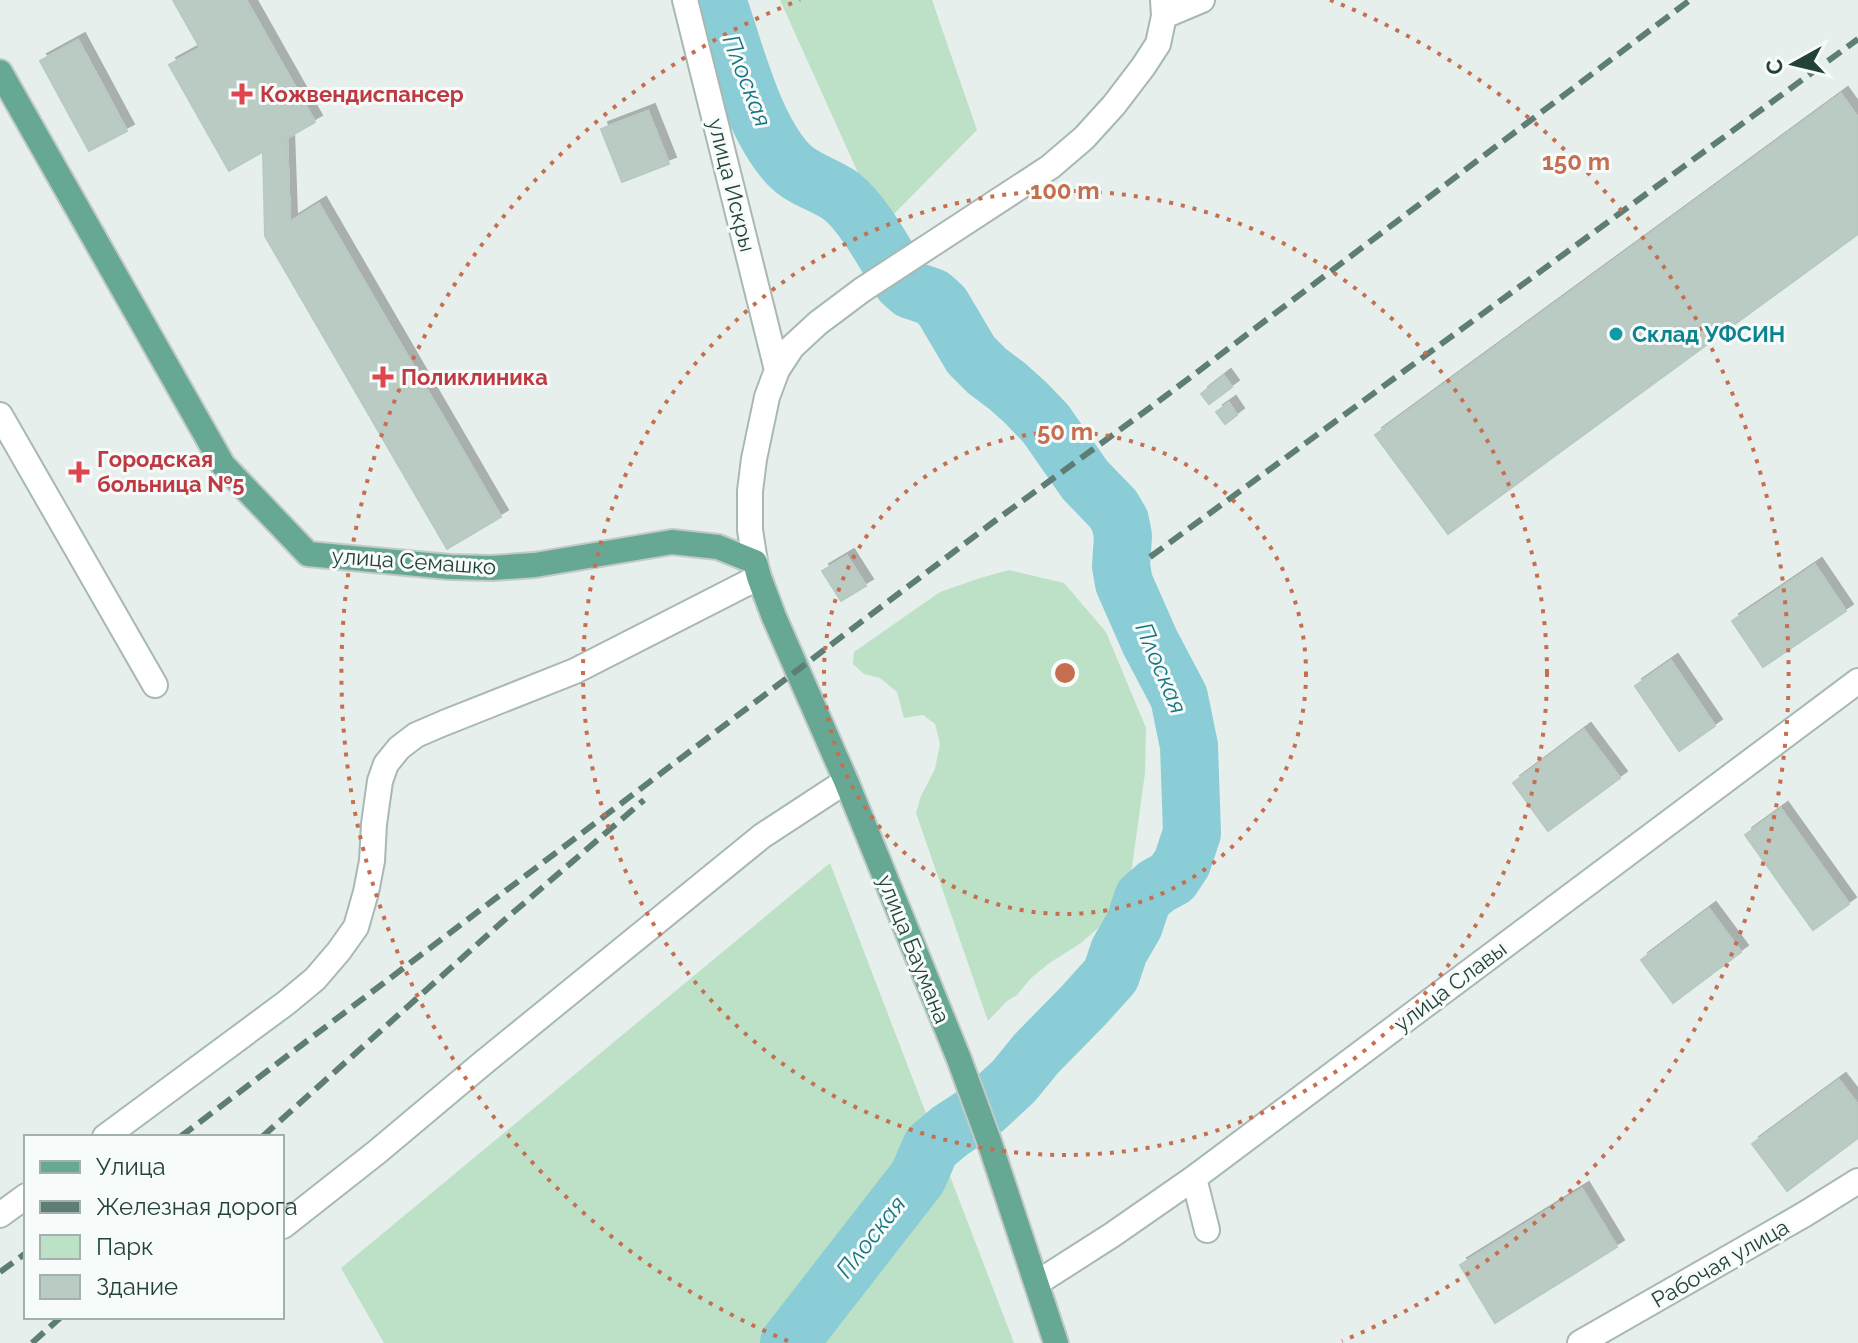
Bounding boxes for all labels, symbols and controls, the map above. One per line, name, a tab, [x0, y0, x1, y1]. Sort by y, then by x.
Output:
north arrow	[1754, 24, 1834, 104]
water label: Плоская	[717, 31, 778, 131]
text: С	[1760, 58, 1788, 76]
place label: Кожвендиспансер	[260, 81, 464, 107]
marker: Кожвендиспансер	[231, 83, 253, 105]
street label: улица Искры	[703, 116, 761, 254]
text: 150 m	[1542, 147, 1610, 176]
text: 100 m	[1030, 176, 1100, 205]
place label: Склад УФСИН	[1632, 321, 1785, 347]
marker: Склад УФСИН	[1607, 325, 1625, 343]
place label: Поликлиника	[401, 364, 548, 390]
marker: Поликлиника	[372, 366, 394, 388]
text: 50 m	[1037, 417, 1093, 446]
place label: Городская больница №5	[97, 446, 245, 497]
marker: Городская больница №5	[68, 461, 90, 483]
street label: улица Семашко	[331, 542, 497, 580]
water label: Плоская	[1129, 618, 1194, 718]
centre of rings	[1051, 659, 1079, 687]
street label: улица Баумана	[872, 871, 956, 1027]
street label: улица Славы	[1389, 935, 1511, 1037]
legend	[24, 1135, 284, 1319]
text: Улица	[96, 1152, 166, 1181]
water label: Плоская	[830, 1190, 912, 1283]
text: Железная дорога	[96, 1192, 297, 1221]
street label: Рабочая улица	[1647, 1213, 1793, 1313]
text: Парк	[96, 1232, 154, 1261]
text: Здание	[96, 1272, 178, 1301]

